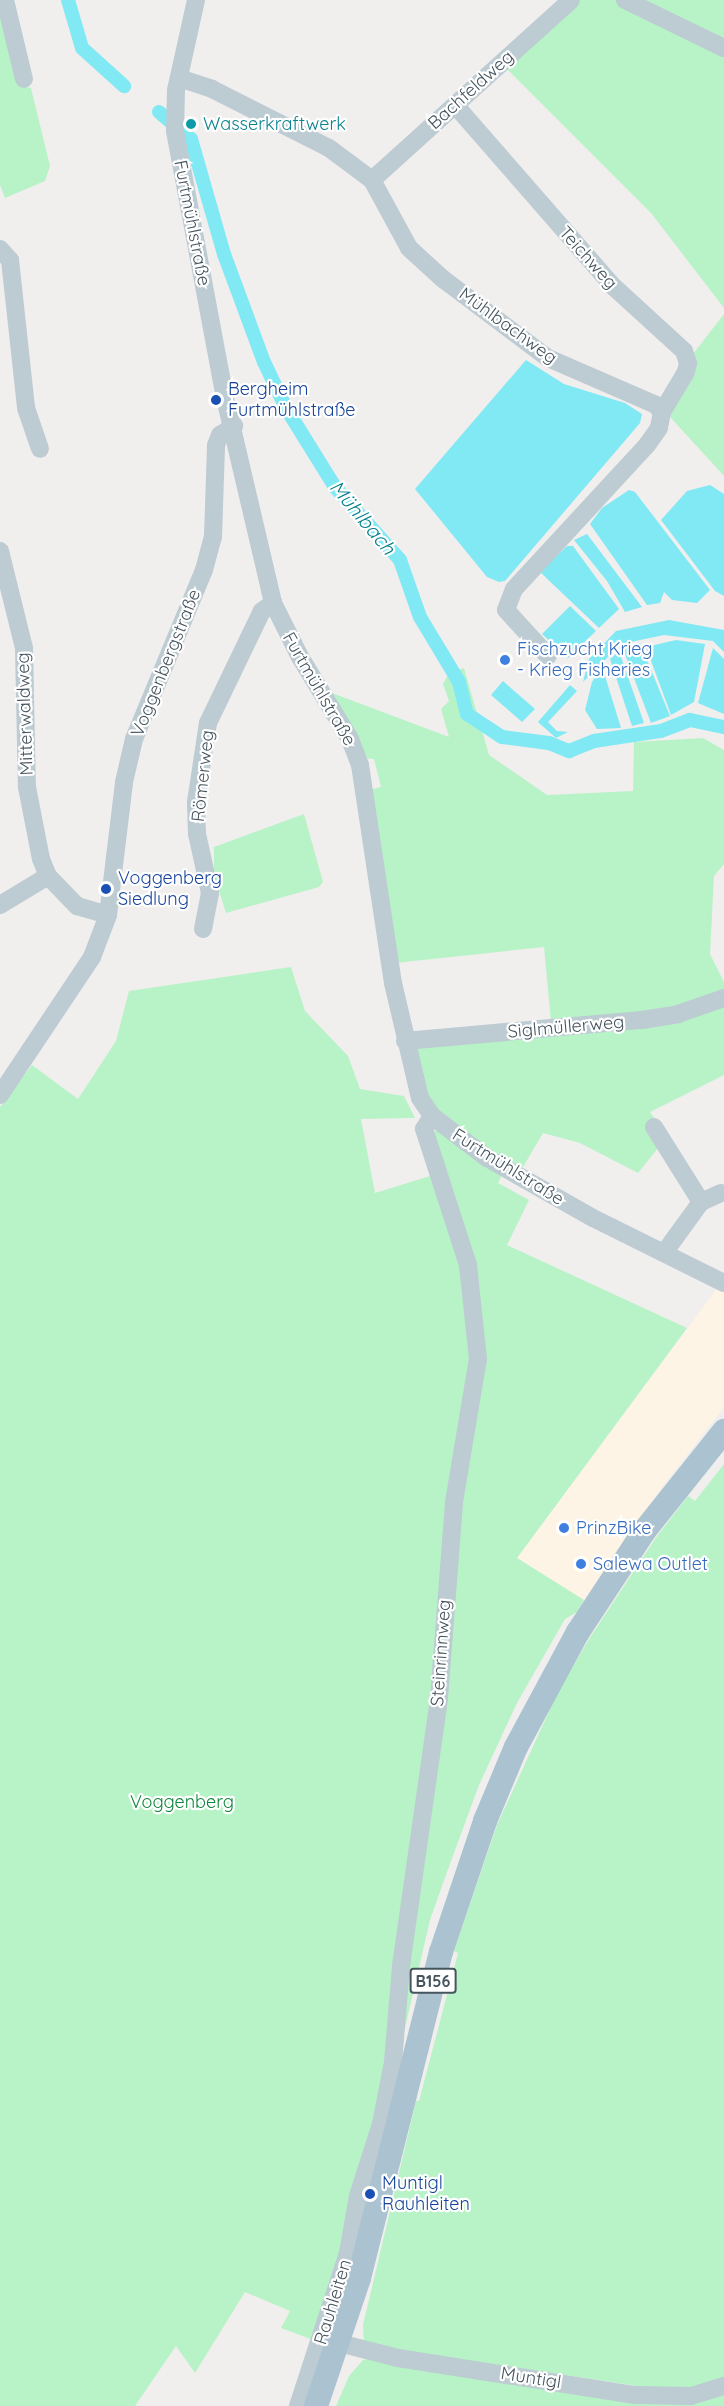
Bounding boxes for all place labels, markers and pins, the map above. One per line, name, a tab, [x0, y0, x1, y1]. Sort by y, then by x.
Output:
place label: Wasserkraftwerk	[203, 113, 346, 135]
marker: Wasserkraftwerk	[184, 117, 198, 131]
place label: Bergheim Furtmühlstraße	[228, 379, 355, 422]
marker: Bergheim Furtmühlstraße	[209, 393, 223, 407]
place label: Fischzucht Krieg - Krieg Fisheries	[517, 639, 653, 682]
marker: Fischzucht Krieg - Krieg Fisheries	[498, 653, 512, 667]
place label: Voggenberg Siedlung	[118, 868, 222, 910]
marker: Voggenberg Siedlung	[99, 882, 113, 896]
place label: PrinzBike	[576, 1517, 652, 1539]
marker: PrinzBike	[557, 1521, 571, 1535]
place label: Salewa Outlet	[593, 1553, 708, 1575]
marker: Salewa Outlet	[574, 1557, 588, 1571]
place label: Muntigl Rauhleiten	[382, 2173, 470, 2216]
marker: Muntigl Rauhleiten	[363, 2187, 377, 2201]

